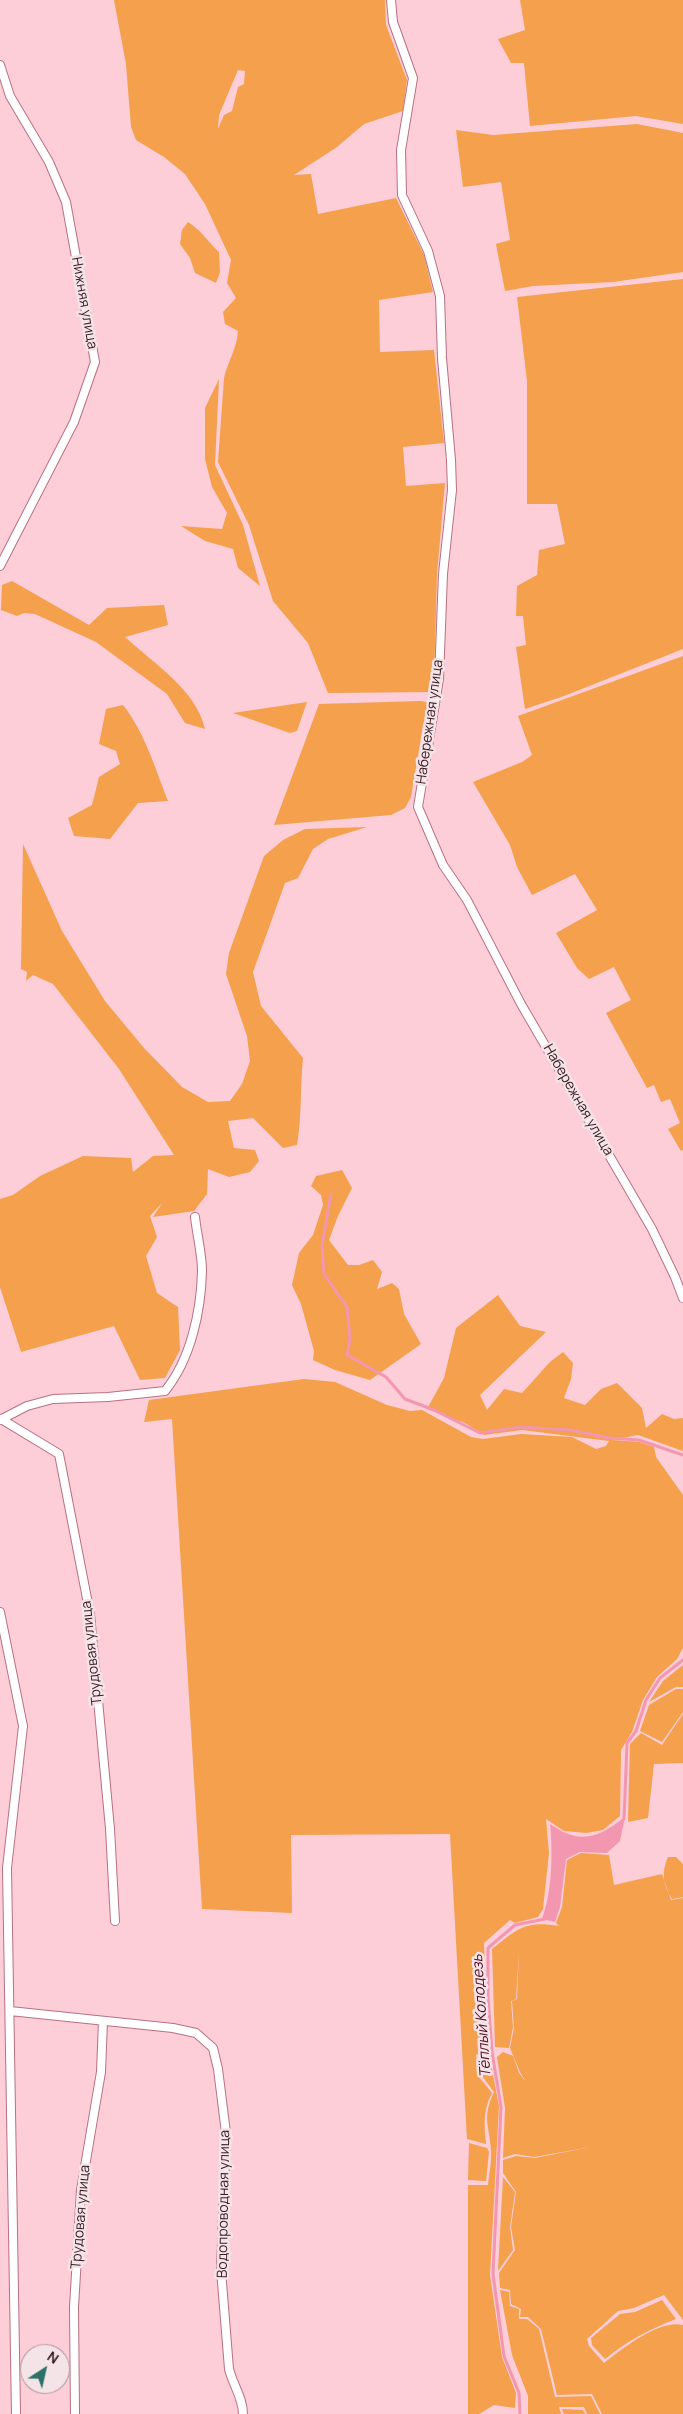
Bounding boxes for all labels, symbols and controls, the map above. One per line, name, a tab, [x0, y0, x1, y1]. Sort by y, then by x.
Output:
street label: Нижняя улица	[68, 256, 100, 350]
street label: Набережная улица	[413, 659, 447, 785]
street label: Набережная улица	[539, 1041, 617, 1159]
street label: Трудовая улица	[78, 1600, 106, 1706]
water label: Тёплый Колодезь	[469, 1954, 495, 2078]
street label: Водопроводная улица	[214, 2130, 234, 2278]
street label: Трудовая улица	[68, 2164, 94, 2270]
north arrow	[20, 2344, 70, 2394]
text: N	[44, 2346, 63, 2368]

